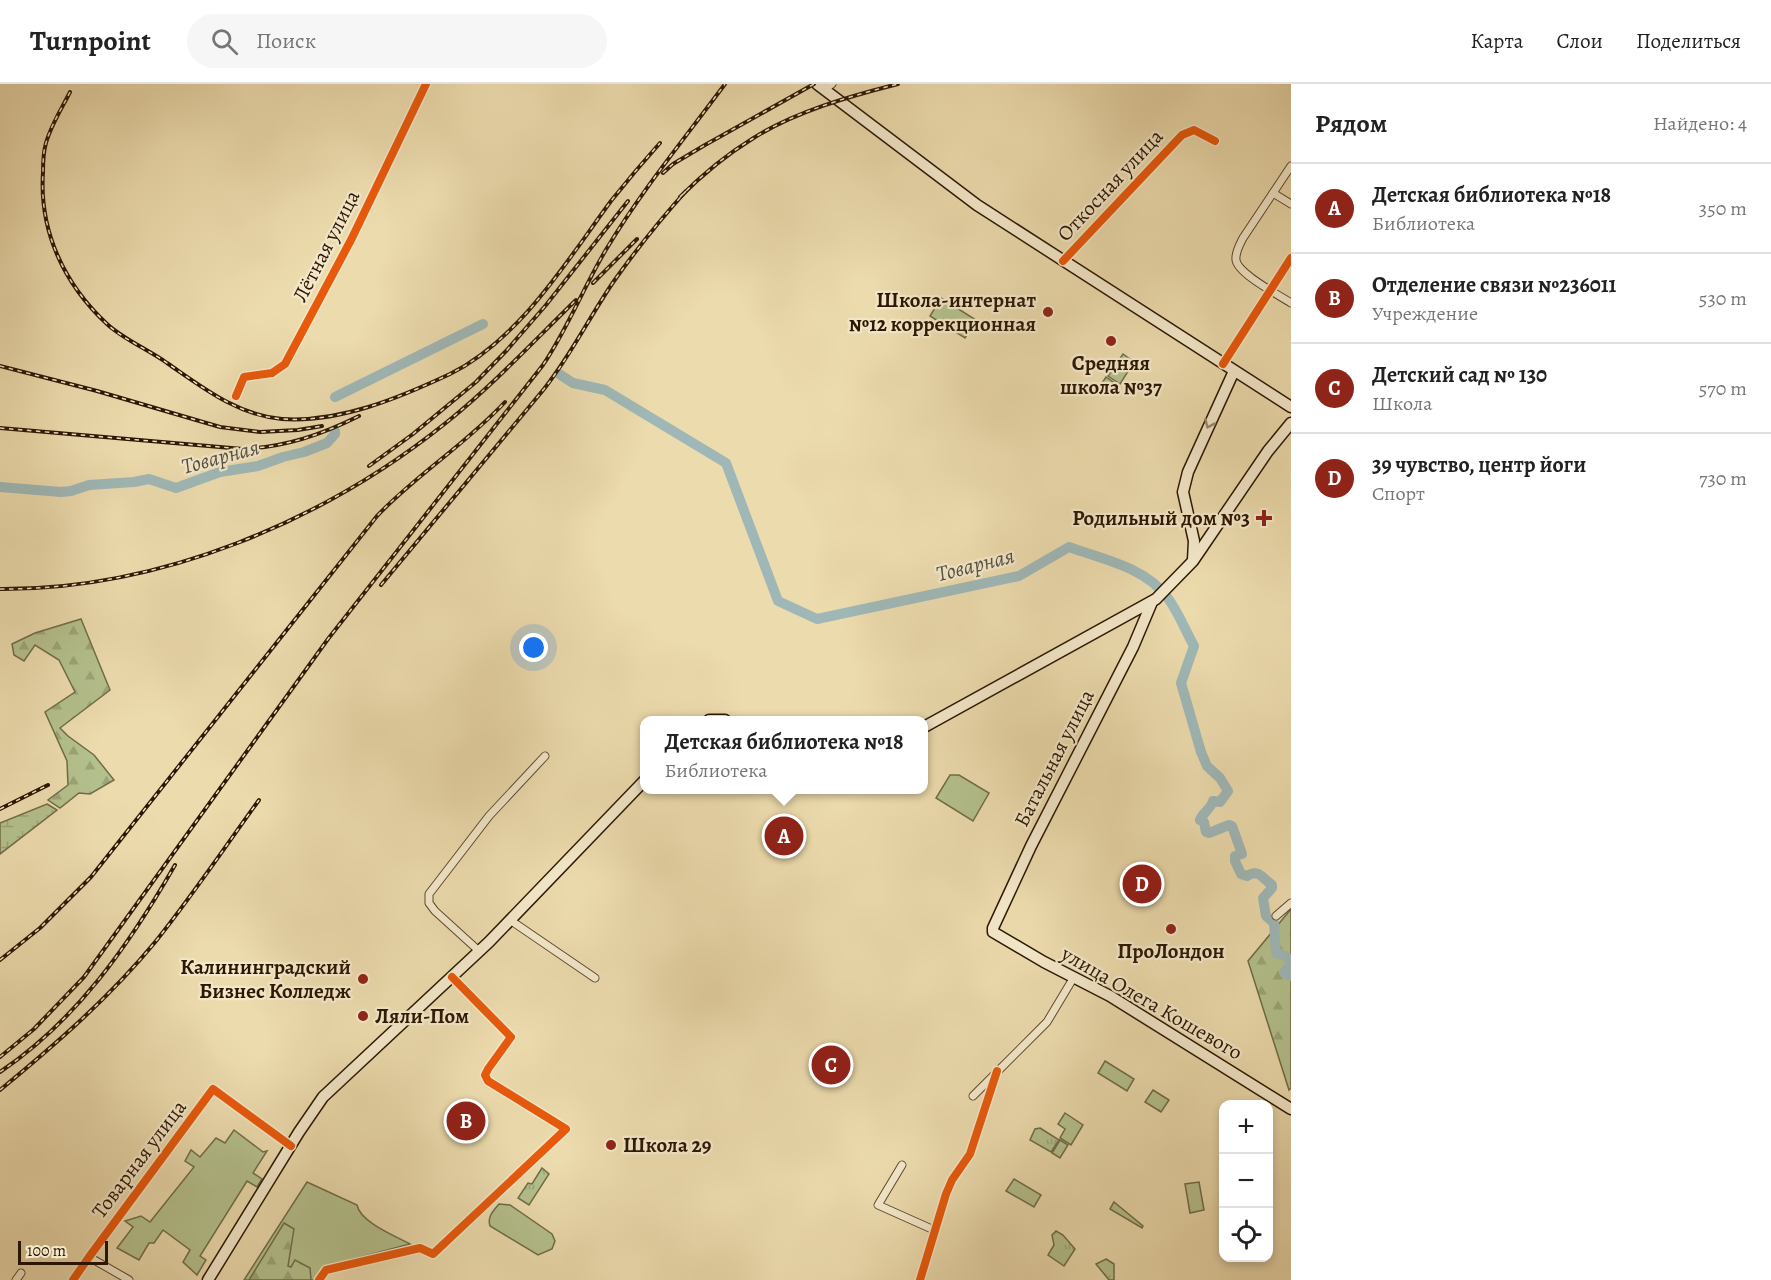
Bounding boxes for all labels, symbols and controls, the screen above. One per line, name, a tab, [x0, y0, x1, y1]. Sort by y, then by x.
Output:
search box	[187, 14, 607, 68]
text: Turnpoint	[30, 22, 151, 60]
icon: search	[208, 25, 241, 58]
text: Поиск	[256, 26, 316, 56]
text: Карта	[1470, 27, 1523, 55]
text: Слои	[1556, 27, 1603, 55]
text: Поделиться	[1636, 27, 1741, 55]
text: Рядом	[1315, 106, 1387, 141]
text: Найдено: 4	[1653, 110, 1747, 137]
street label: Откосная улица	[1051, 123, 1170, 247]
text: Детская библиотека №18	[1372, 180, 1611, 210]
street label: Лётная улица	[286, 185, 366, 307]
text: A	[1328, 195, 1341, 222]
text: 350 m	[1699, 195, 1747, 222]
text: Библиотека	[1372, 210, 1475, 237]
text: Отделение связи №236011	[1372, 270, 1617, 300]
text: B	[1328, 285, 1341, 312]
text: 530 m	[1699, 285, 1747, 312]
place label: Школа-интернат №12 коррекционная	[849, 286, 1036, 338]
text: Учреждение	[1372, 300, 1478, 327]
marker: Школа-интернат №12 коррекционная	[1041, 305, 1055, 319]
marker: Средняя школа №37	[1104, 334, 1118, 348]
place label: Средняя школа №37	[1060, 349, 1162, 401]
text: Детский сад № 130	[1372, 360, 1547, 390]
text: C	[1328, 375, 1341, 402]
text: 570 m	[1699, 375, 1747, 402]
text: Школа	[1372, 390, 1432, 417]
one-way arrow	[1204, 418, 1216, 429]
water label: Товарная	[178, 432, 263, 482]
text: 39 чувство, центр йоги	[1372, 450, 1586, 480]
text: D	[1328, 465, 1341, 492]
text: 730 m	[1699, 465, 1747, 492]
text: Спорт	[1372, 480, 1425, 507]
place label: Родильный дом №3	[1072, 504, 1250, 532]
marker: Родильный дом №3	[1255, 509, 1273, 527]
water label: Товарная	[933, 541, 1018, 589]
your location	[519, 633, 548, 662]
street label: Батальная улица	[1007, 684, 1101, 831]
popup	[640, 716, 928, 794]
text: Детская библиотека №18	[664, 727, 904, 757]
text: Библиотека	[664, 757, 768, 784]
pin: A	[764, 814, 804, 858]
pin: D	[1122, 862, 1162, 906]
marker: ПроЛондон	[1164, 922, 1178, 936]
place label: ПроЛондон	[1117, 937, 1225, 965]
street label: улица Олега Кошевого	[1055, 939, 1248, 1066]
place label: Калининградский Бизнес Колледж	[180, 953, 351, 1005]
marker: Калининградский Бизнес Колледж	[356, 972, 370, 986]
place label: Ляли-Пом	[375, 1002, 469, 1030]
marker: Ляли-Пом	[356, 1009, 370, 1023]
pin: C	[812, 1042, 850, 1088]
street label: Товарная улица	[85, 1094, 193, 1224]
pin: B	[446, 1098, 486, 1144]
map controls	[1219, 1100, 1273, 1262]
button: +	[1219, 1100, 1273, 1154]
place label: Школа 29	[623, 1131, 712, 1159]
marker: Школа 29	[604, 1138, 618, 1152]
button: −	[1219, 1154, 1273, 1208]
button: locate	[1219, 1208, 1273, 1262]
scale bar	[18, 1238, 108, 1266]
text: 100 m	[27, 1240, 66, 1262]

